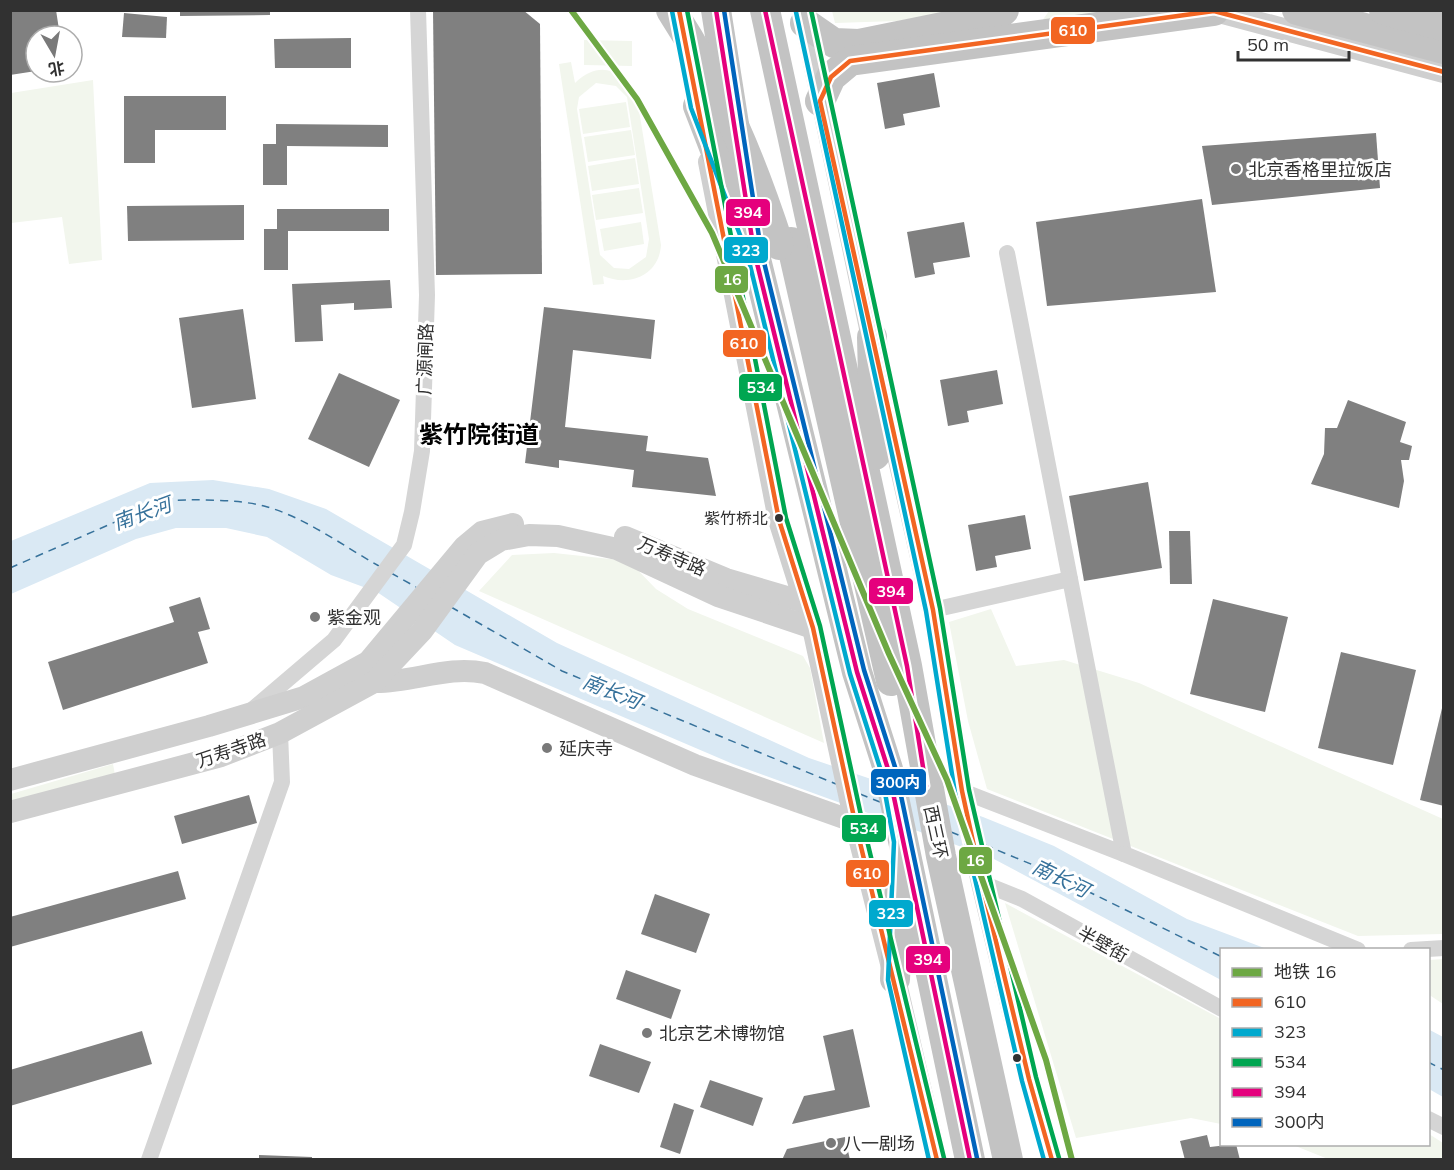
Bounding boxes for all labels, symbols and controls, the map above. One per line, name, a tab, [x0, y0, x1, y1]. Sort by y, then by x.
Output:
line badge: 610	[1050, 16, 1096, 45]
text: 610	[1059, 20, 1087, 40]
north arrow	[24, 24, 84, 84]
scale bar	[1238, 24, 1349, 62]
text: 50 m	[1247, 33, 1289, 56]
text: 北	[47, 58, 66, 80]
place label: 北京香格里拉饭店	[1248, 158, 1392, 181]
marker: 北京香格里拉饭店	[1229, 162, 1243, 176]
line badge: 394	[725, 198, 771, 227]
text: 394	[734, 202, 763, 222]
line badge: 323	[723, 236, 769, 264]
text: 323	[732, 240, 760, 260]
line badge: 16	[714, 265, 749, 294]
text: 16	[722, 269, 742, 289]
street label: 广源闸路	[412, 323, 438, 395]
line badge: 610	[722, 329, 767, 358]
text: 610	[730, 333, 758, 353]
line badge: 534	[738, 373, 783, 402]
text: 534	[747, 377, 776, 397]
district label: 紫竹院街道	[419, 419, 539, 449]
water label: 南长河	[110, 490, 178, 535]
place label: 紫竹桥北	[704, 508, 768, 528]
marker: 紫竹桥北	[773, 512, 785, 524]
street label: 万寿寺路	[634, 531, 710, 581]
line badge: 394	[868, 577, 914, 605]
text: 394	[877, 581, 906, 601]
place label: 紫金观	[327, 606, 381, 629]
marker: 紫金观	[308, 610, 322, 624]
water label: 南长河	[580, 668, 648, 715]
street label: 万寿寺路	[193, 727, 269, 773]
place label: 延庆寺	[559, 737, 613, 760]
marker: 延庆寺	[540, 741, 554, 755]
line badge: 300内	[870, 768, 927, 796]
text: 300内	[876, 772, 920, 792]
street label: 西三环	[919, 803, 953, 861]
line badge: 534	[841, 814, 887, 843]
text: 534	[850, 818, 879, 838]
line badge: 16	[958, 846, 993, 875]
text: 16	[965, 850, 985, 870]
water label: 南长河	[1029, 854, 1097, 904]
line badge: 610	[845, 859, 890, 888]
text: 610	[853, 863, 881, 883]
line badge: 323	[868, 899, 914, 928]
text: 323	[877, 903, 905, 923]
street label: 半壁街	[1074, 921, 1132, 967]
line badge: 394	[905, 945, 951, 974]
legend	[1220, 948, 1430, 1146]
text: 394	[914, 949, 943, 969]
text: 地铁 16	[1274, 960, 1336, 983]
text: 610	[1274, 990, 1306, 1013]
text: 323	[1274, 1020, 1306, 1043]
place label: 北京艺术博物馆	[659, 1022, 785, 1045]
marker: 北京艺术博物馆	[640, 1026, 654, 1040]
text: 534	[1274, 1050, 1307, 1073]
unlabelled marker	[1011, 1052, 1023, 1064]
text: 394	[1274, 1080, 1307, 1103]
text: 300内	[1274, 1110, 1324, 1133]
place label: 八一剧场	[843, 1132, 915, 1155]
marker: 八一剧场	[824, 1136, 838, 1150]

